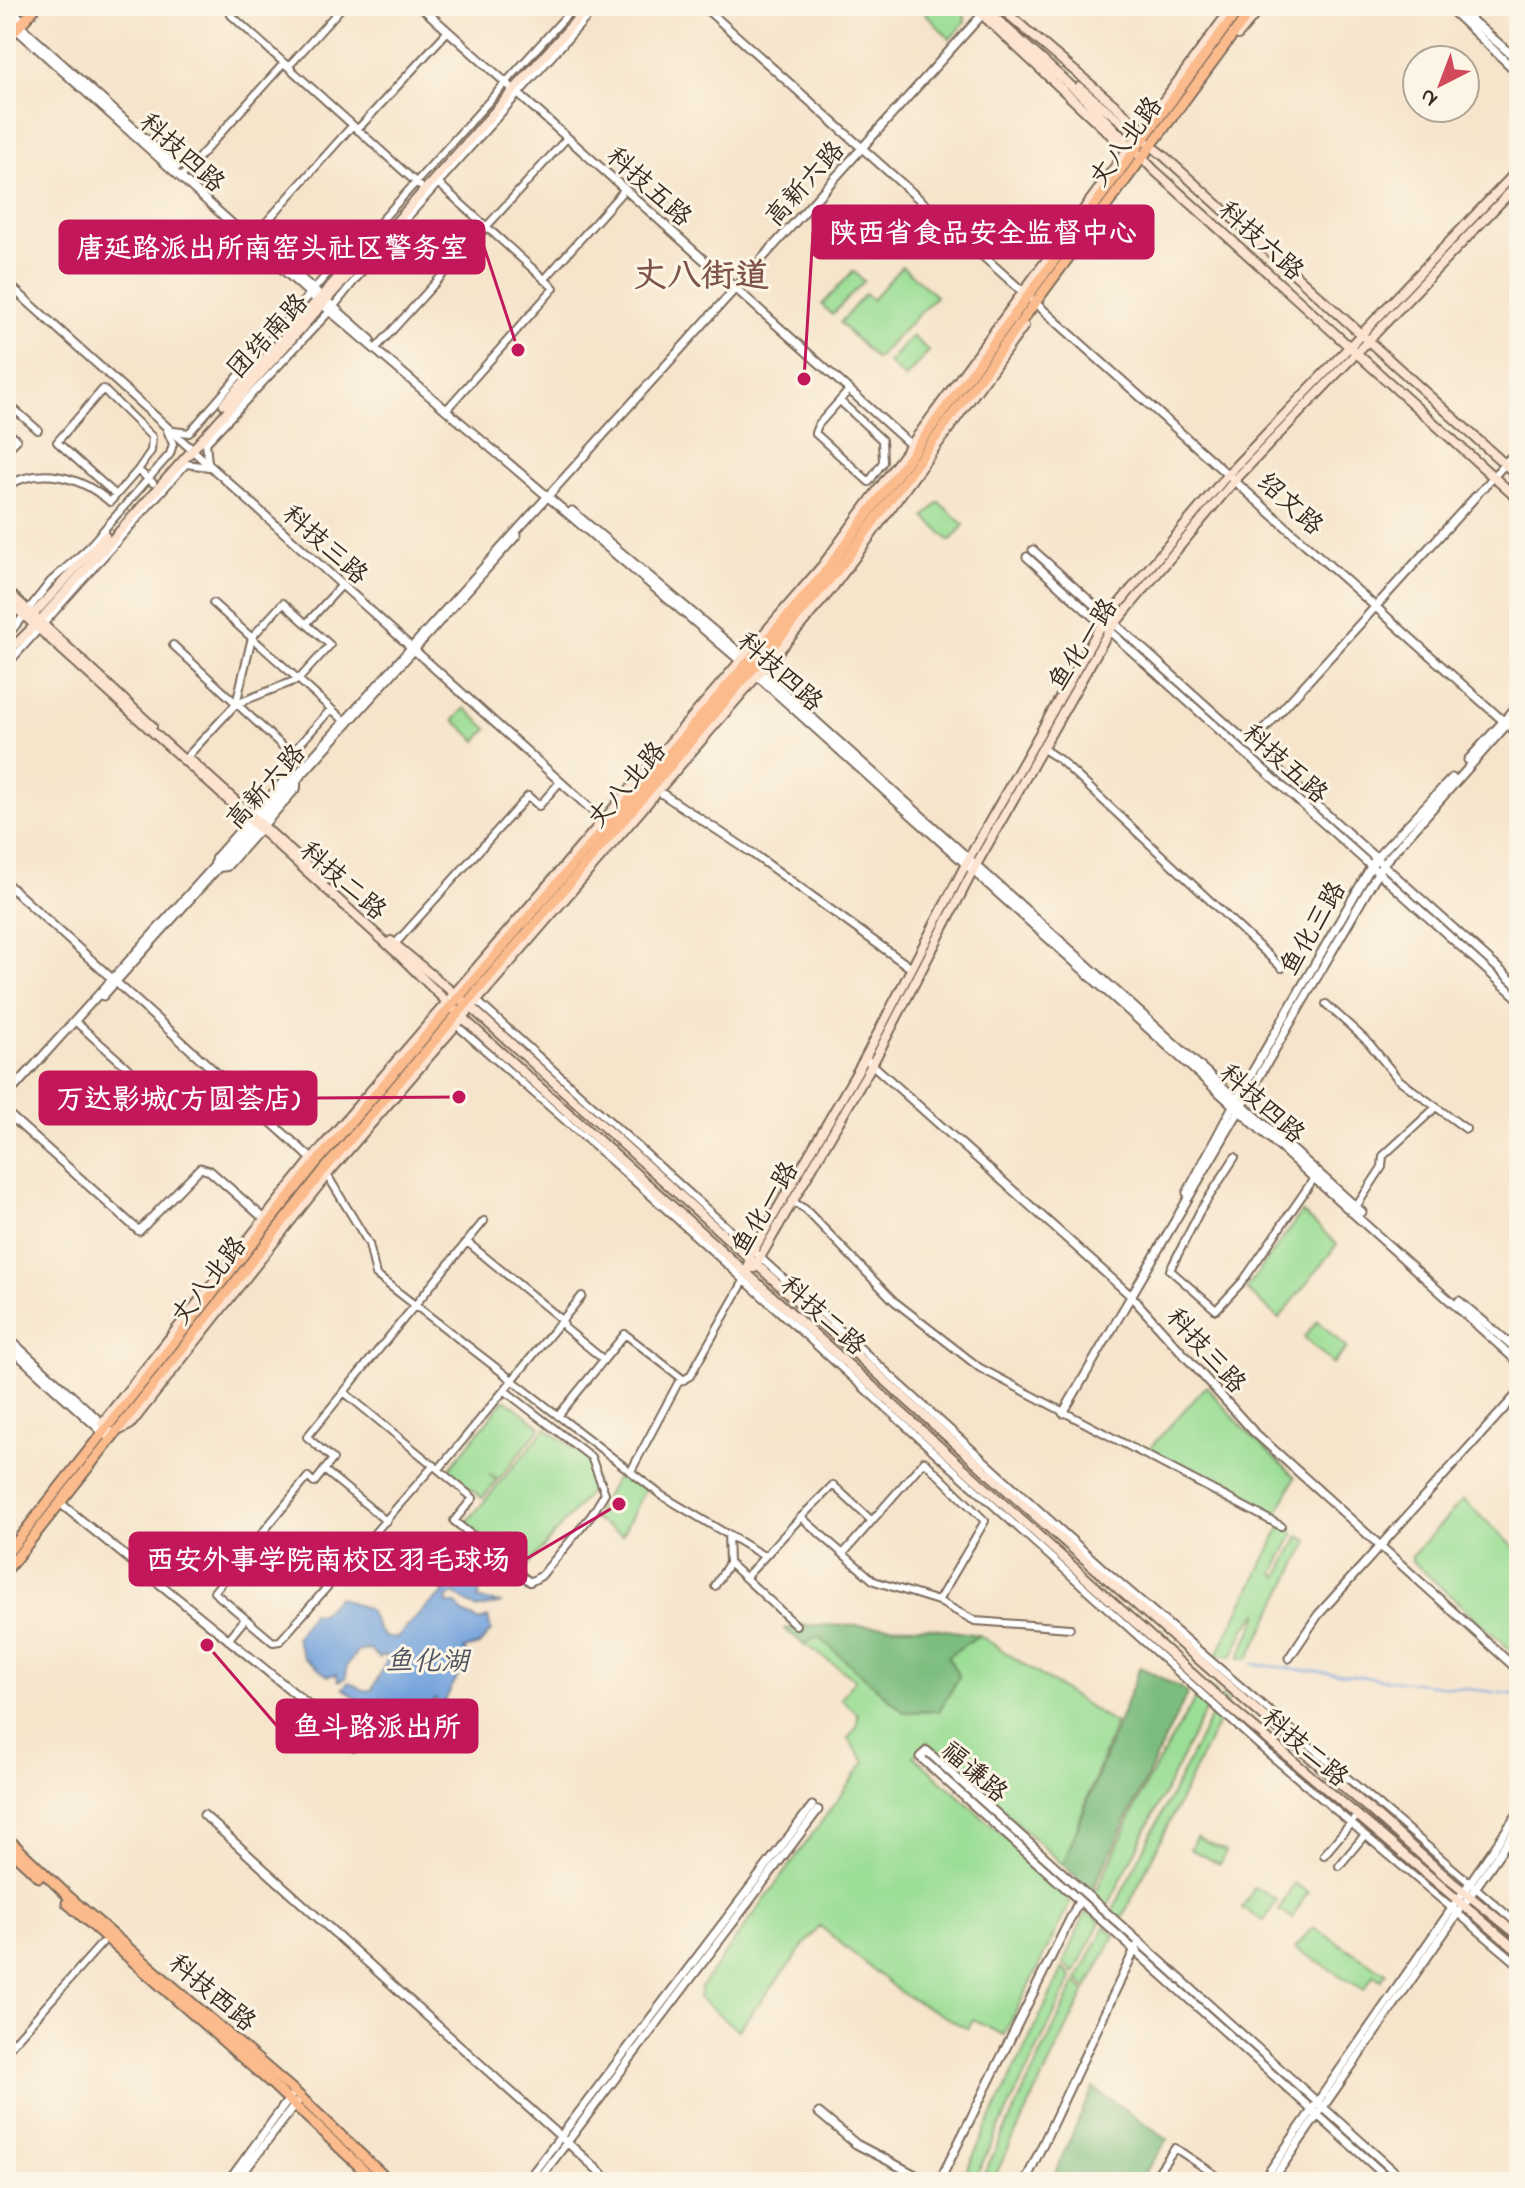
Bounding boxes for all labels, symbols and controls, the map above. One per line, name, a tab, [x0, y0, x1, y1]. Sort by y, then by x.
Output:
north arrow	[1401, 44, 1481, 124]
text: N	[1413, 80, 1446, 113]
street label: 丈八北路	[1081, 90, 1173, 196]
street label: 科技四路	[130, 105, 232, 203]
street label: 高新六路	[757, 134, 855, 236]
street label: 科技五路	[597, 139, 699, 237]
street label: 科技六路	[1209, 193, 1311, 291]
callout: 陕西省食品安全监督中心	[813, 206, 1153, 258]
text: 陕西省食品安全监督中心	[829, 215, 1137, 256]
callout: 唐延路派出所南窑头社区警务室	[60, 221, 484, 273]
text: 唐延路派出所南窑头社区警务室	[76, 230, 468, 271]
district label: 丈八街道	[633, 253, 769, 303]
street label: 团结南路	[220, 286, 319, 388]
street label: 绍文路	[1247, 465, 1331, 545]
street label: 科技三路	[273, 497, 375, 595]
street label: 鱼化一路	[1040, 592, 1129, 700]
street label: 科技四路	[728, 624, 830, 722]
street label: 科技五路	[1233, 716, 1335, 814]
street label: 丈八北路	[580, 734, 677, 838]
street label: 高新六路	[218, 737, 316, 839]
street label: 科技二路	[290, 834, 394, 931]
street label: 鱼化三路	[1272, 875, 1357, 984]
street label: 科技四路	[1210, 1056, 1312, 1154]
callout: 万达影城(方圆荟店)	[40, 1072, 316, 1124]
text: 万达影城(方圆荟店)	[56, 1081, 301, 1122]
street label: 鱼化一路	[723, 1155, 810, 1264]
street label: 丈八北路	[163, 1229, 257, 1335]
street label: 科技二路	[771, 1268, 873, 1366]
street label: 科技三路	[1156, 1301, 1254, 1403]
callout: 西安外事学院南校区羽毛球场	[130, 1533, 526, 1585]
text: 西安外事学院南校区羽毛球场	[146, 1542, 510, 1583]
water label: 鱼化湖	[385, 1643, 472, 1684]
callout: 鱼斗路派出所	[277, 1700, 477, 1752]
street label: 科技二路	[1252, 1701, 1356, 1798]
text: 鱼斗路派出所	[293, 1709, 461, 1750]
street label: 福谦路	[931, 1733, 1015, 1813]
street label: 科技西路	[159, 1946, 263, 2042]

